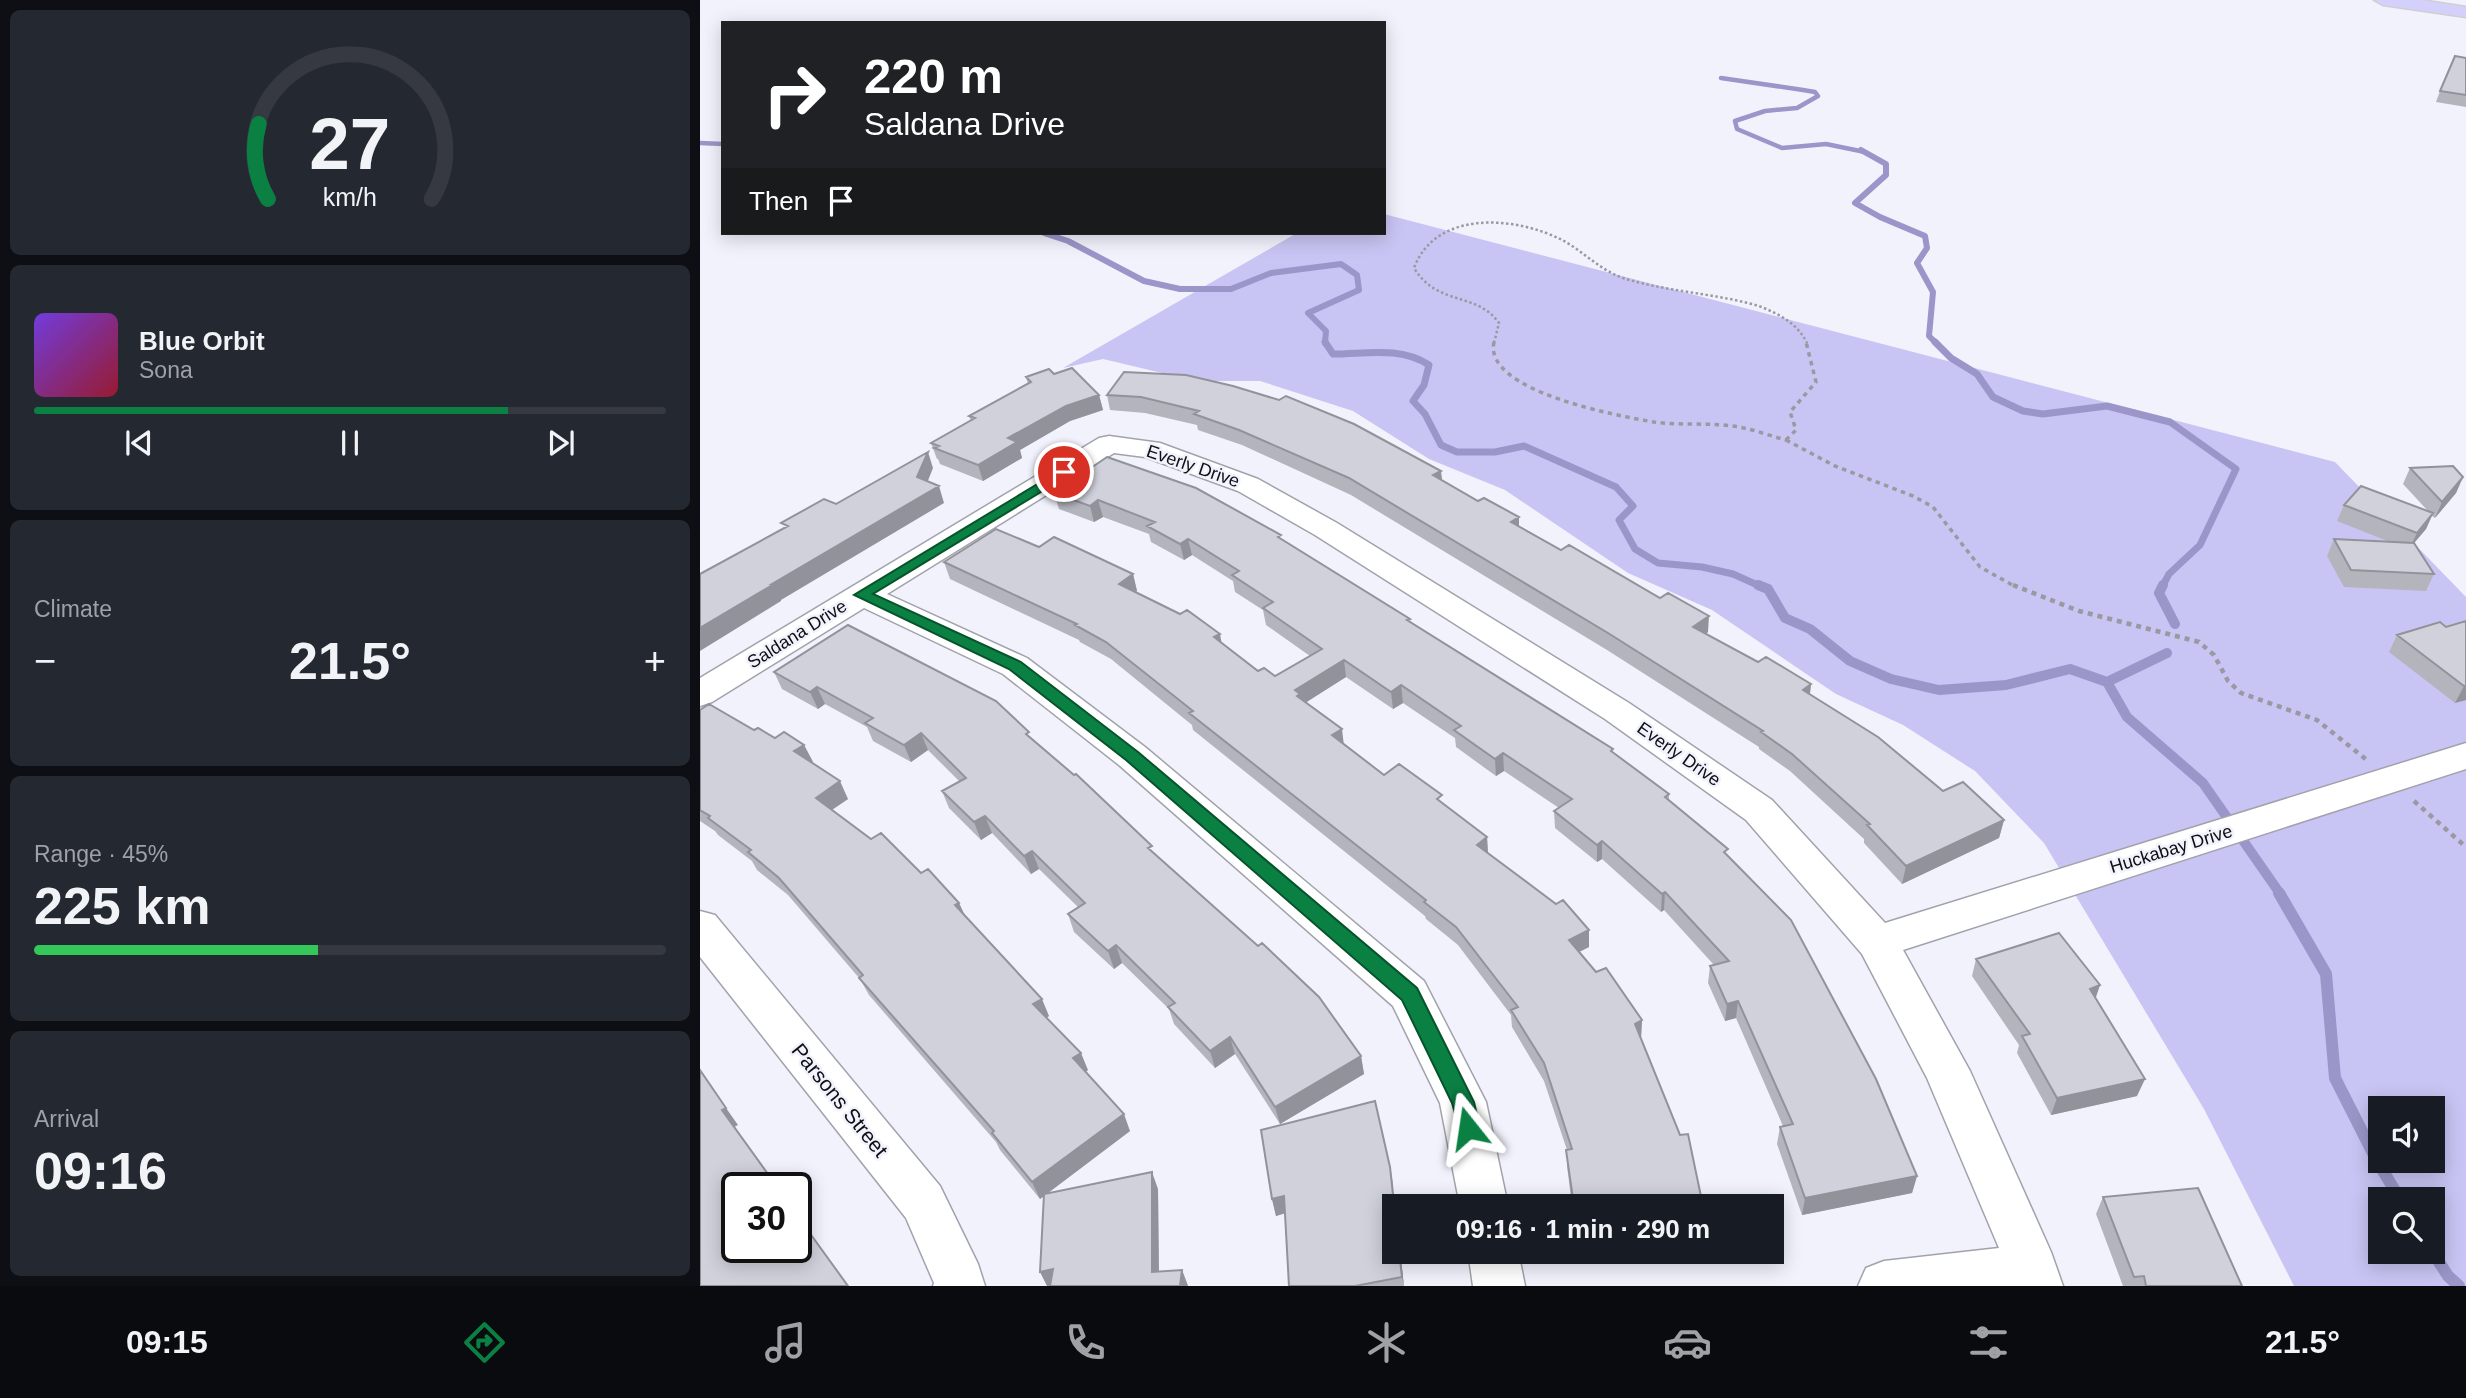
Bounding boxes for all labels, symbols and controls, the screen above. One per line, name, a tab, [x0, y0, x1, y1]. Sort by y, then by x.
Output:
icon: right	[749, 49, 840, 140]
text: 220 m	[864, 49, 1003, 103]
text: 27	[310, 103, 390, 184]
text: Saldana Drive	[864, 106, 1065, 142]
text: km/h	[323, 182, 377, 210]
icon: arrive	[822, 182, 860, 220]
text: Then	[749, 186, 808, 216]
text: Blue Orbit	[139, 326, 265, 356]
text: Sona	[139, 357, 193, 383]
icon: previous	[120, 424, 158, 462]
icon: pause	[331, 424, 369, 462]
icon: next	[542, 424, 580, 462]
street label: Everly Drive	[1144, 441, 1242, 491]
pin	[1034, 442, 1094, 502]
icon: arrive	[1045, 453, 1083, 491]
text: Climate	[34, 596, 112, 622]
street label: Saldana Drive	[744, 596, 850, 672]
text: 21.5°	[289, 632, 411, 690]
text: −	[34, 640, 56, 682]
text: +	[644, 640, 666, 682]
street label: Everly Drive	[1634, 718, 1724, 790]
street label: Huckabay Drive	[2107, 821, 2235, 877]
text: Range · 45%	[34, 841, 168, 867]
text: 225 km	[34, 877, 210, 935]
street label: Parsons Street	[787, 1039, 893, 1161]
position arrow	[1431, 1091, 1505, 1165]
map controls	[2368, 1096, 2445, 1264]
button: sound	[2368, 1096, 2445, 1173]
text: Arrival	[34, 1106, 99, 1132]
text: 09:16	[34, 1142, 167, 1200]
speed limit sign: 30	[721, 1172, 812, 1263]
button: search	[2368, 1187, 2445, 1264]
text: 09:16 · 1 min · 290 m	[1456, 1214, 1710, 1244]
icon: directions	[460, 1318, 509, 1367]
icon: music	[761, 1318, 810, 1367]
icon: phone	[1061, 1318, 1110, 1367]
icon: climate	[1362, 1318, 1411, 1367]
icon: car	[1663, 1318, 1712, 1367]
icon: filters	[1964, 1318, 2013, 1367]
text: 09:15	[126, 1324, 208, 1360]
text: 21.5°	[2265, 1324, 2340, 1360]

